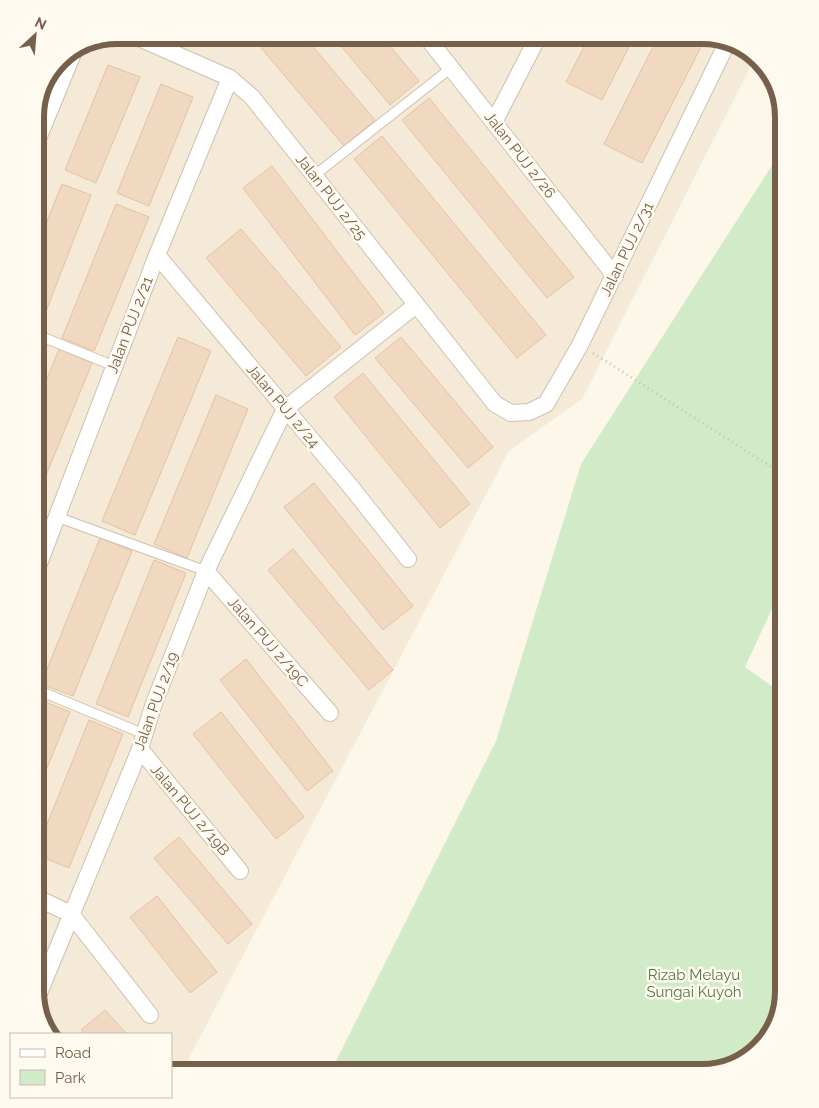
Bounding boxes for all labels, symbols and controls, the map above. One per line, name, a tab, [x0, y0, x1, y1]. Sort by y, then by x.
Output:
north arrow	[10, 10, 60, 60]
text: N	[32, 14, 49, 33]
street label: Jalan PUJ 2/26	[481, 108, 559, 202]
street label: Jalan PUJ 2/25	[292, 151, 370, 243]
street label: Jalan PUJ 2/31	[596, 199, 658, 299]
street label: Jalan PUJ 2/21	[103, 274, 157, 376]
street label: Jalan PUJ 2/24	[243, 360, 323, 452]
street label: Jalan PUJ 2/19C	[224, 593, 312, 691]
street label: Jalan PUJ 2/19	[130, 649, 182, 753]
street label: Jalan PUJ 2/19B	[147, 761, 233, 859]
park label: Rizab Melayu Sungai Kuyoh	[646, 966, 742, 1001]
legend	[10, 1033, 172, 1098]
text: Road	[55, 1044, 91, 1062]
text: Park	[55, 1069, 86, 1087]

